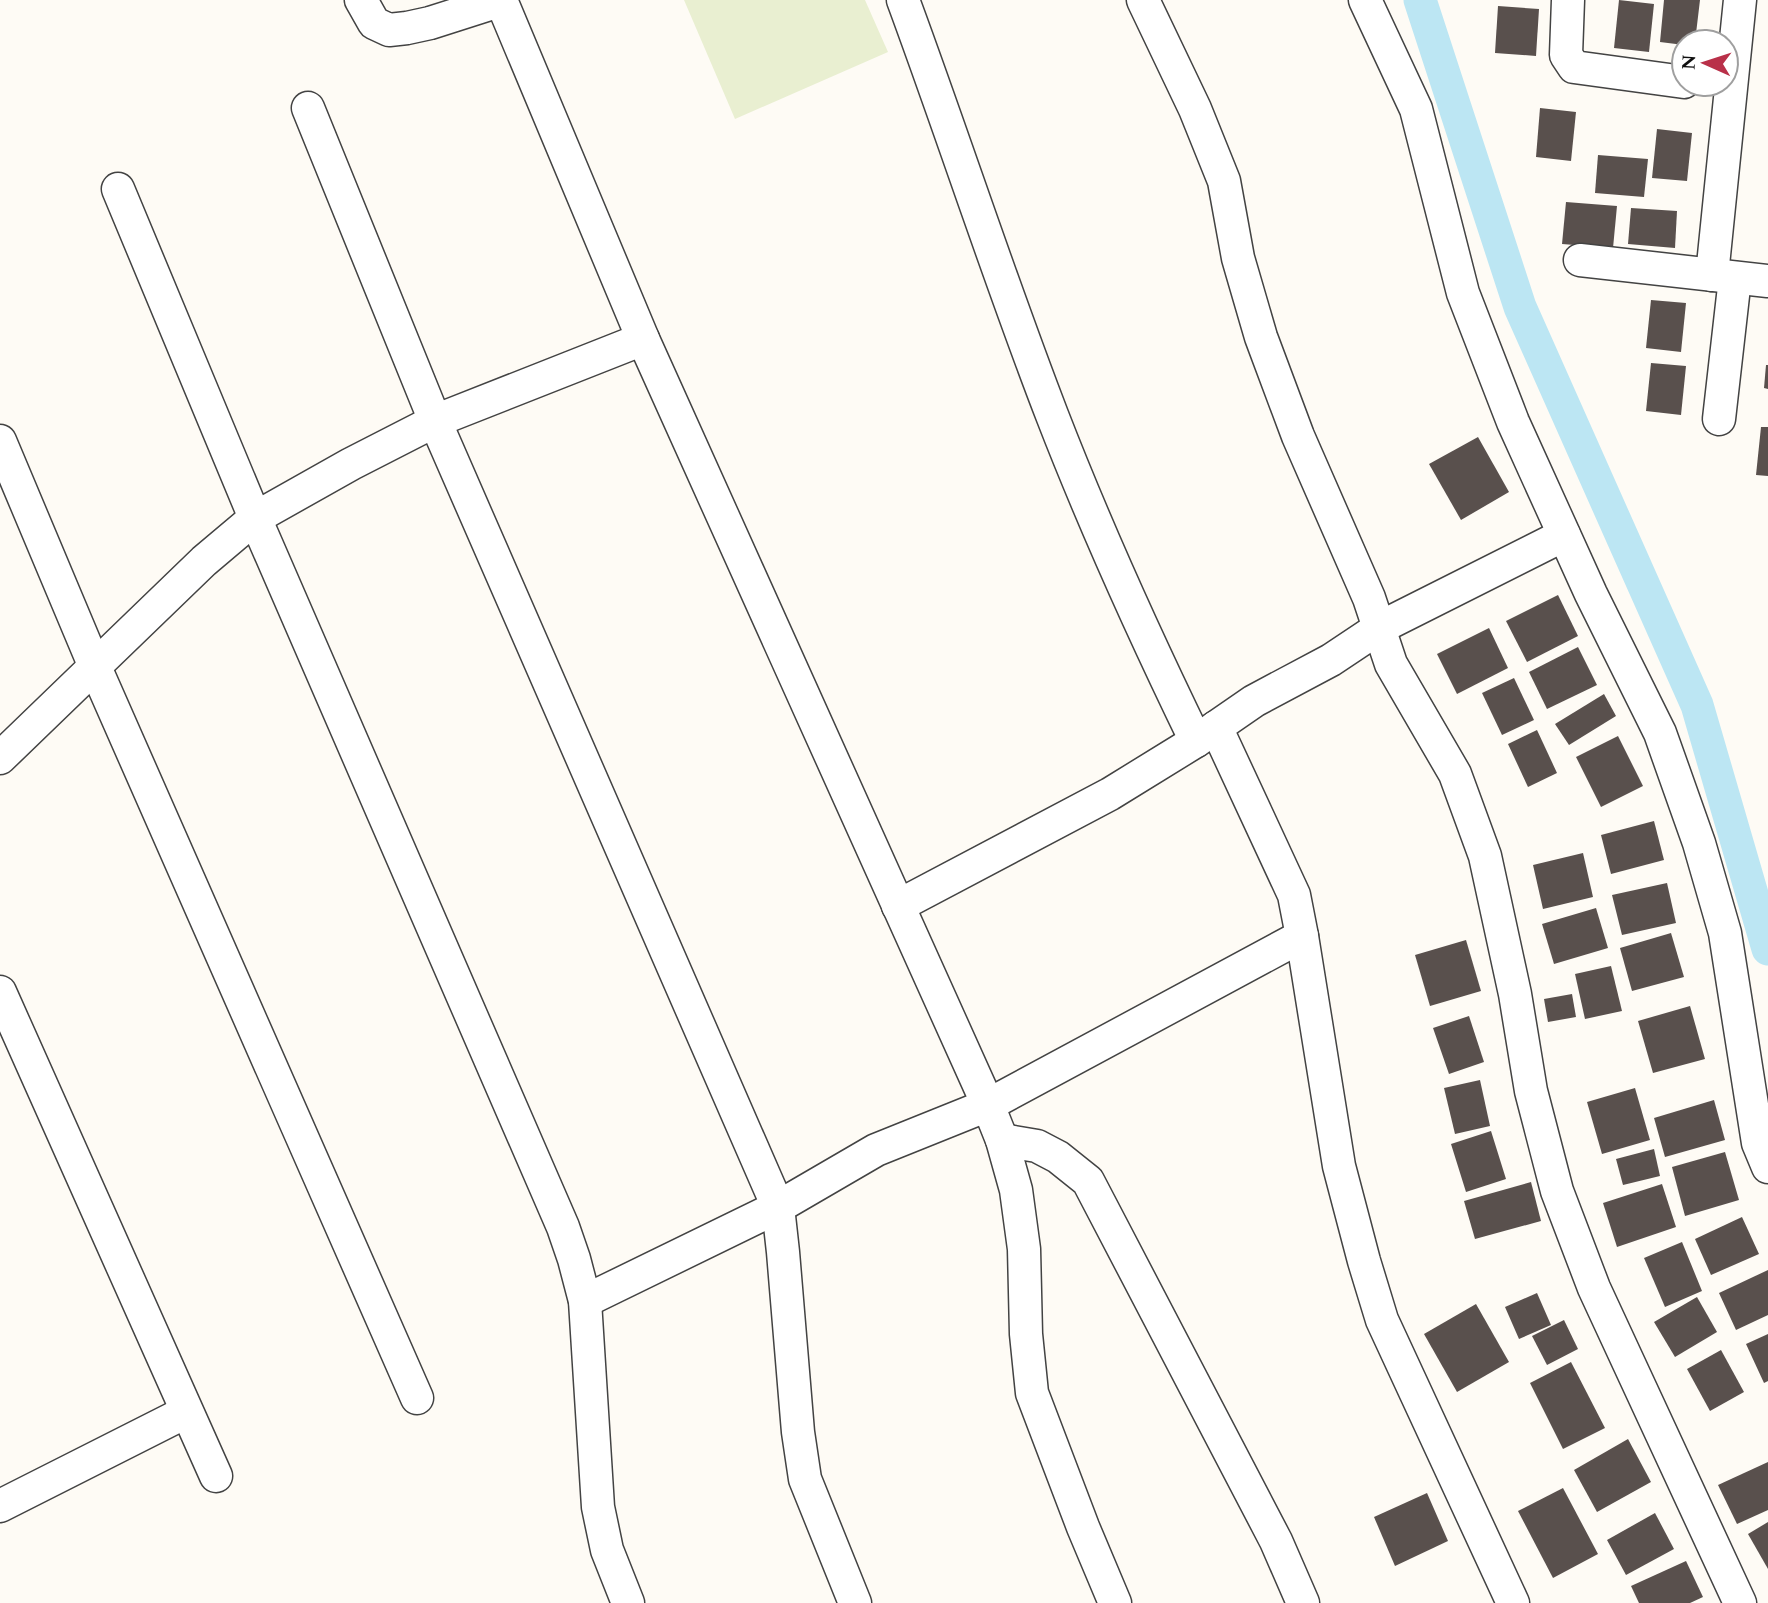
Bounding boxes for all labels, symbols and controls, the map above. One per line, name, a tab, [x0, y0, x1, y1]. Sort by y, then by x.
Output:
north arrow	[1670, 28, 1740, 98]
text: N	[1675, 54, 1704, 71]

